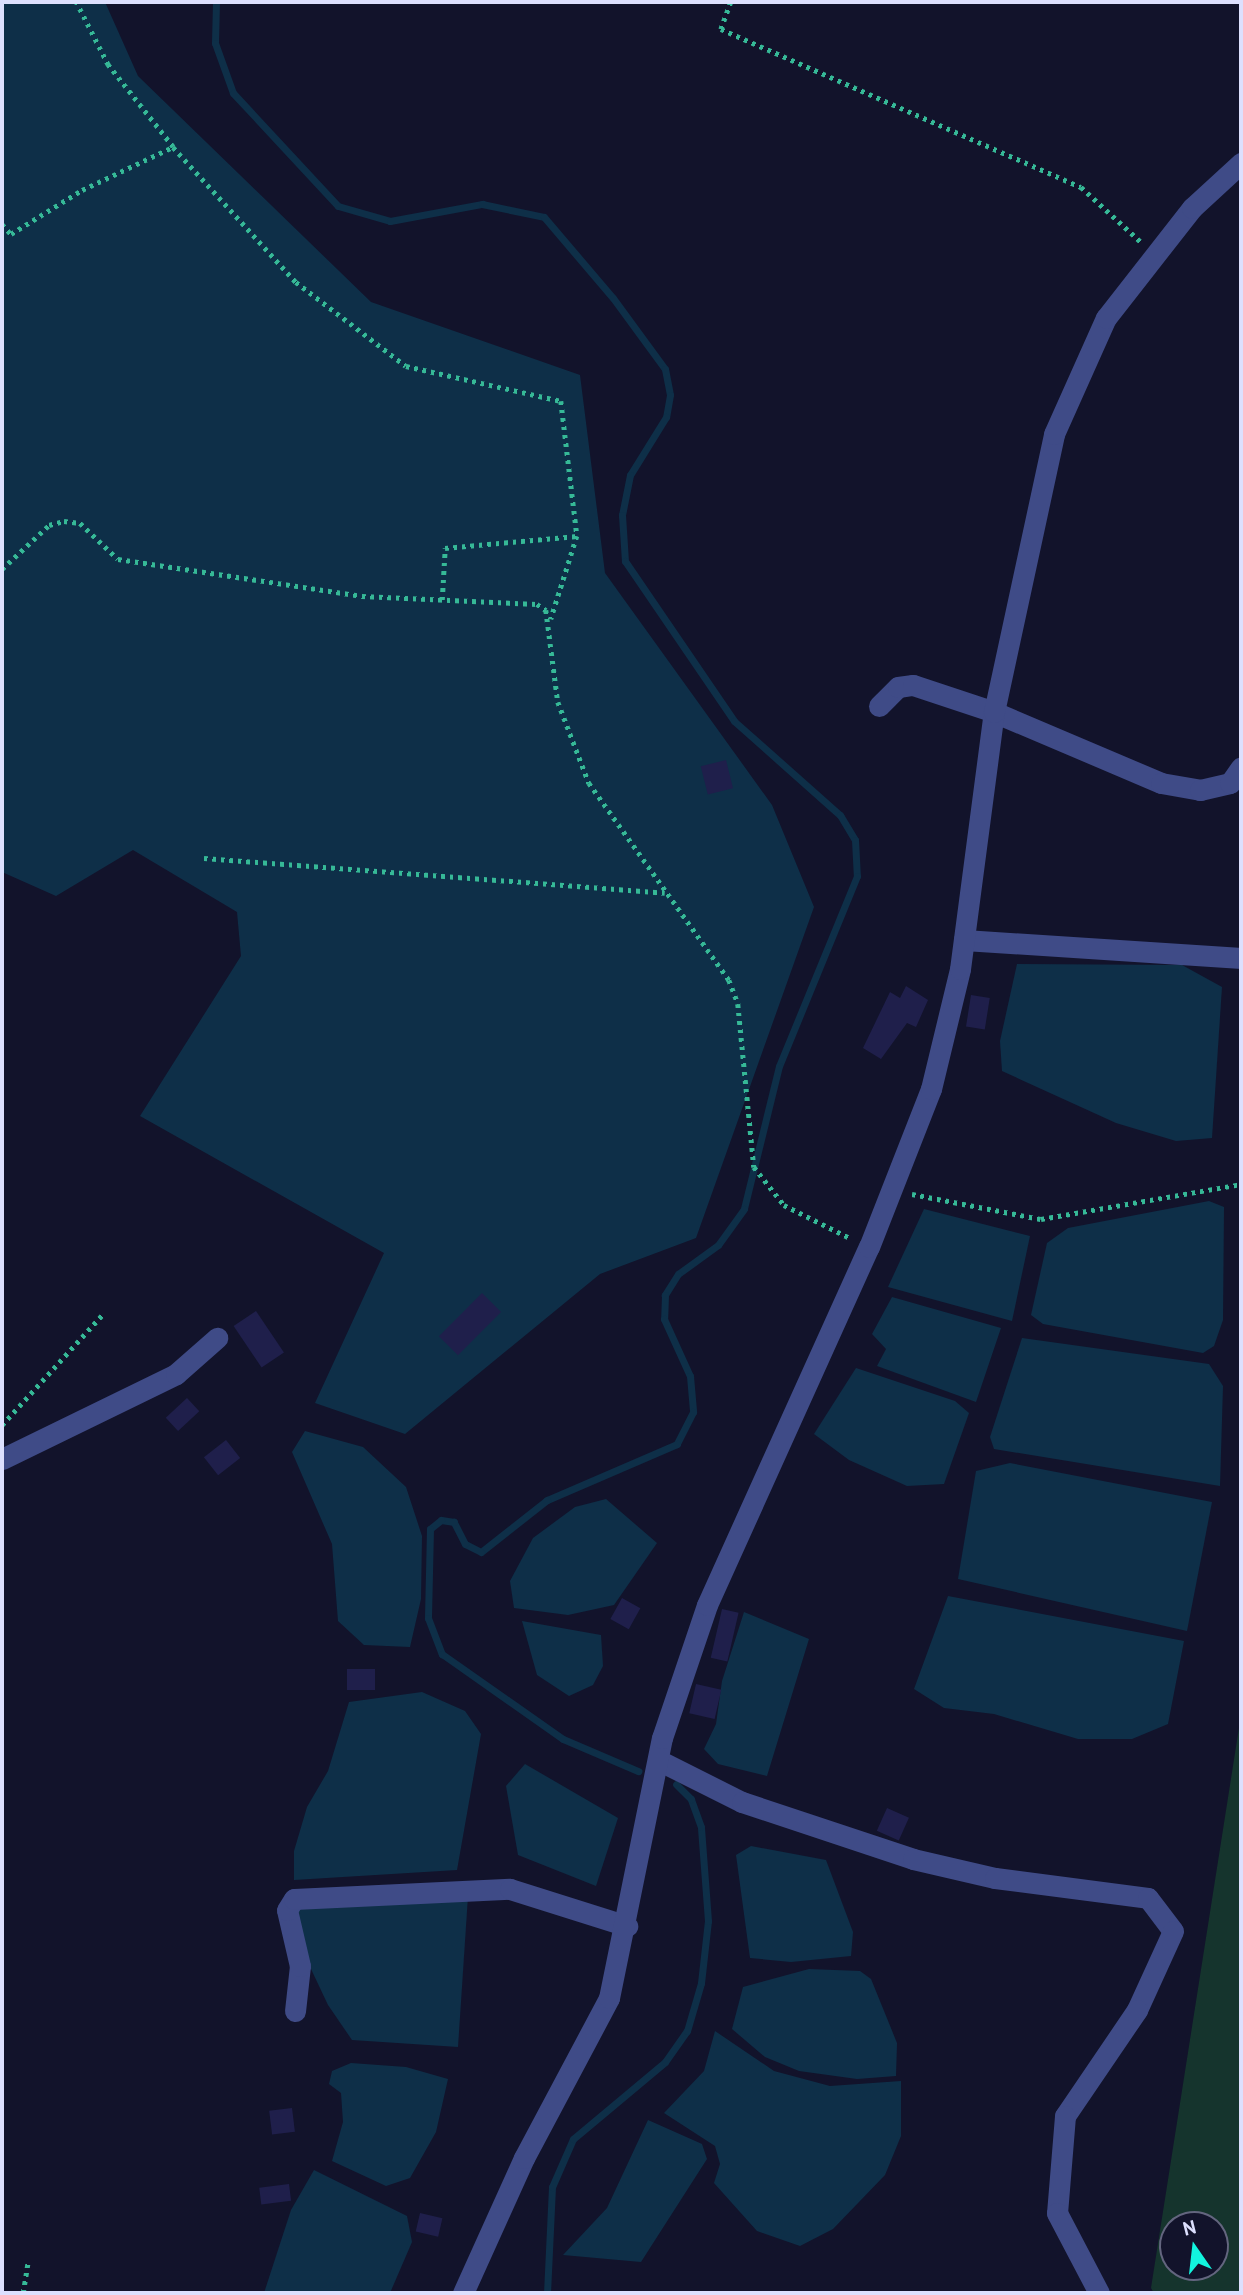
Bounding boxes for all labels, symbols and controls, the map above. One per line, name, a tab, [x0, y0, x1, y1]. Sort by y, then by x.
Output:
north arrow	[1159, 2211, 1229, 2281]
text: N	[1180, 2214, 1198, 2241]

